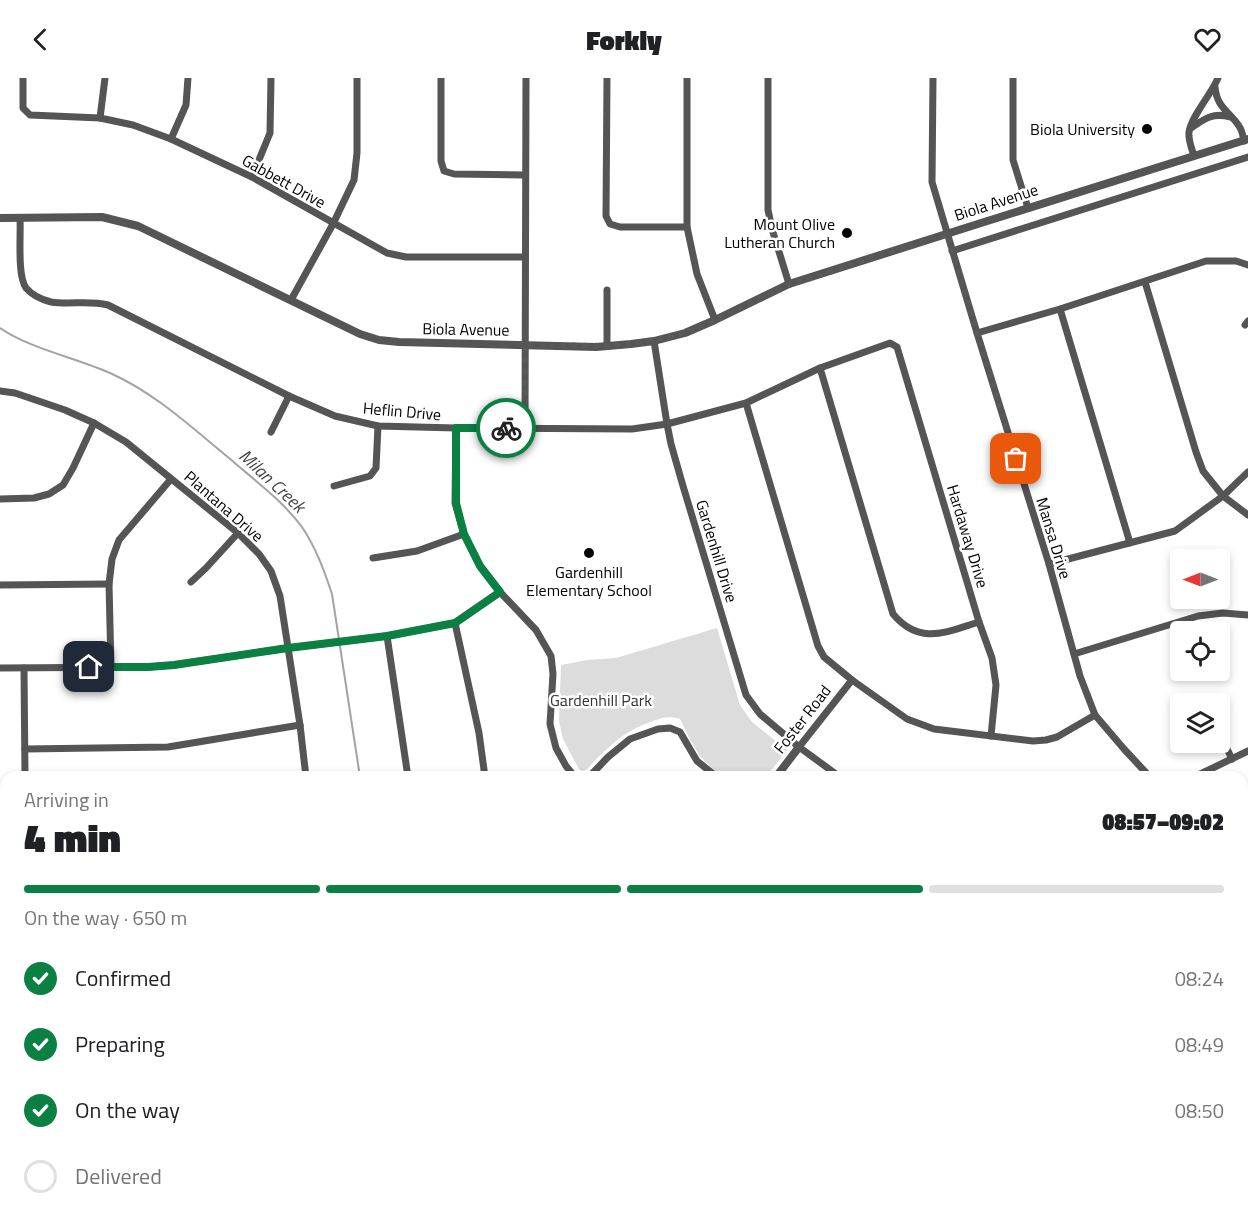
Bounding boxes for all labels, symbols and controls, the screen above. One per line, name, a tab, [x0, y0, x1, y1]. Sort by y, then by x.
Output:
text: Forkly	[586, 19, 662, 60]
icon: back	[24, 23, 57, 56]
icon: heart	[1191, 23, 1224, 56]
place label: Biola University	[1030, 117, 1135, 141]
marker: Biola University	[1140, 122, 1154, 136]
street label: Gabbett Drive	[238, 148, 330, 214]
street label: Biola Avenue	[951, 177, 1041, 227]
place label: Mount Olive Lutheran Church	[724, 212, 835, 254]
marker: Mount Olive Lutheran Church	[840, 226, 854, 240]
street label: Biola Avenue	[422, 316, 510, 342]
street label: Heflin Drive	[362, 396, 442, 426]
courier	[476, 398, 536, 458]
icon: bike	[490, 412, 523, 445]
pin	[990, 433, 1041, 484]
icon: bag	[999, 442, 1032, 475]
water label: Milan Creek	[233, 443, 313, 520]
street label: Plantana Drive	[179, 465, 269, 547]
street label: Hardaway Drive	[941, 481, 995, 591]
street label: Mansa Drive	[1030, 494, 1078, 582]
street label: Gardenhill Drive	[690, 497, 744, 605]
marker: Gardenhill Elementary School	[582, 546, 596, 560]
north arrow	[1170, 549, 1230, 609]
map controls	[1170, 549, 1230, 753]
place label: Gardenhill Elementary School	[526, 560, 652, 602]
button: locate	[1170, 621, 1230, 681]
pin	[63, 641, 114, 692]
icon: home	[72, 650, 105, 683]
street label: Foster Road	[767, 680, 837, 758]
park label: Gardenhill Park	[550, 688, 652, 712]
button: layers	[1170, 693, 1230, 753]
text: Arriving in	[24, 784, 109, 815]
text: 08:57–09:02	[1102, 805, 1224, 839]
text: 4 min	[24, 808, 121, 867]
text: On the way · 650 m	[24, 902, 187, 933]
text: Confirmed	[75, 961, 171, 995]
icon: check	[24, 962, 57, 995]
text: 08:24	[1175, 963, 1224, 994]
text: Preparing	[75, 1027, 165, 1061]
icon: check	[24, 1028, 57, 1061]
text: 08:49	[1175, 1029, 1224, 1060]
text: On the way	[75, 1093, 180, 1127]
icon: check	[24, 1094, 57, 1127]
text: 08:50	[1175, 1095, 1224, 1126]
text: Delivered	[75, 1159, 162, 1193]

